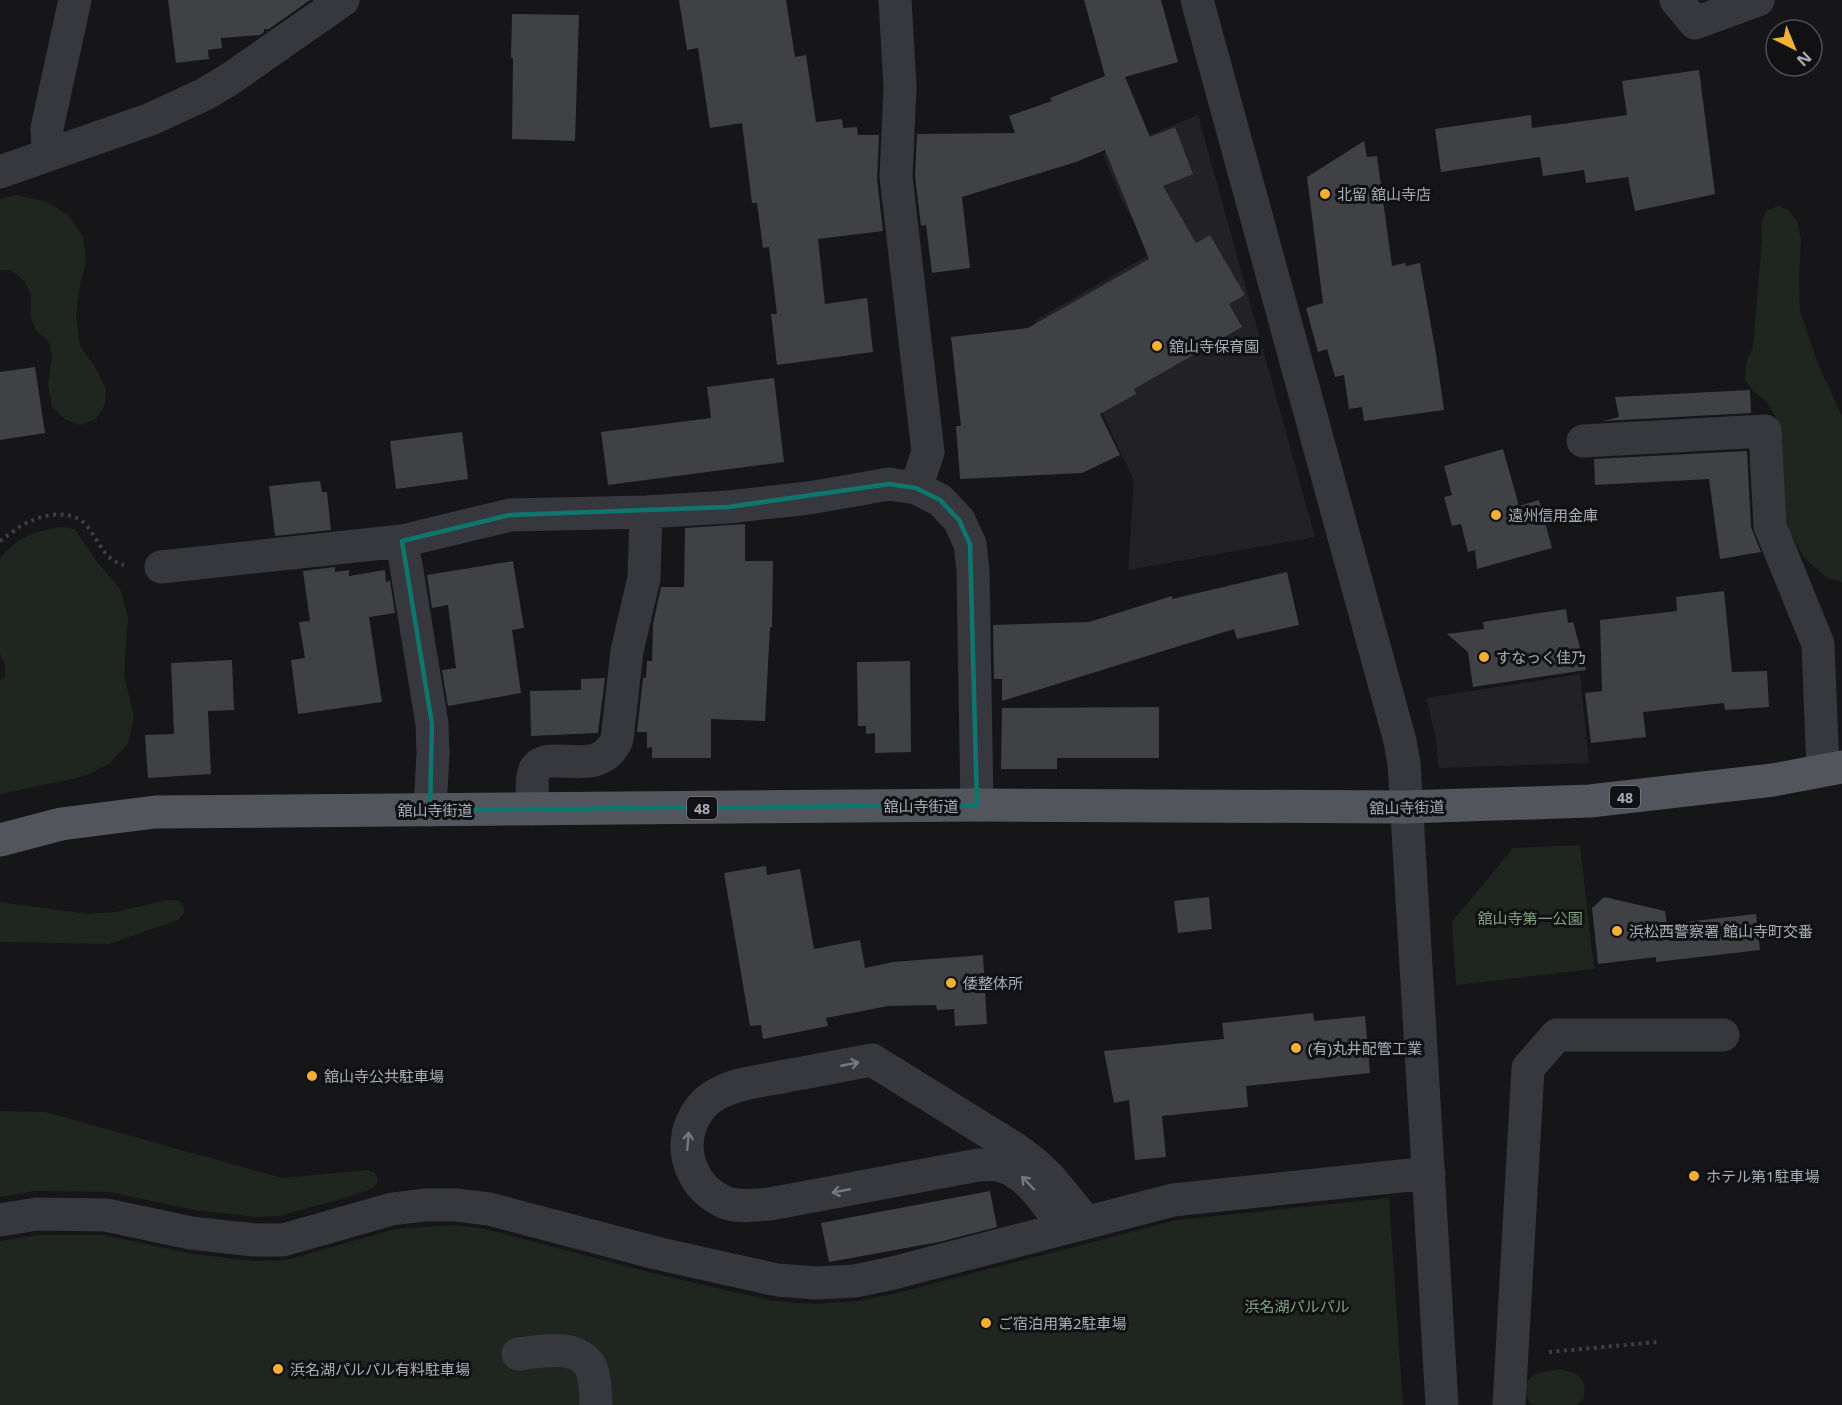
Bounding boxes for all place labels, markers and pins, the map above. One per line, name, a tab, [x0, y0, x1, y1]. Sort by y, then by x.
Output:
place label: 北留 舘山寺店	[1337, 184, 1431, 204]
marker: 北留 舘山寺店	[1318, 187, 1332, 201]
place label: 舘山寺保育園	[1169, 336, 1259, 356]
marker: 舘山寺保育園	[1150, 339, 1164, 353]
place label: 遠州信用金庫	[1508, 505, 1598, 525]
marker: 遠州信用金庫	[1489, 508, 1503, 522]
place label: すなっく佳乃	[1496, 647, 1586, 667]
marker: すなっく佳乃	[1477, 650, 1491, 664]
place label: 浜松西警察署 館山寺町交番	[1629, 921, 1813, 941]
marker: 浜松西警察署 館山寺町交番	[1610, 924, 1624, 938]
place label: 倭整体所	[963, 973, 1023, 993]
marker: 倭整体所	[944, 976, 958, 990]
place label: (有)丸井配管工業	[1308, 1038, 1422, 1058]
marker: (有)丸井配管工業	[1289, 1041, 1303, 1055]
place label: 舘山寺公共駐車場	[324, 1066, 444, 1086]
marker: 舘山寺公共駐車場	[305, 1069, 319, 1083]
place label: ホテル第1駐車場	[1706, 1166, 1820, 1186]
marker: ホテル第1駐車場	[1687, 1169, 1701, 1183]
place label: ご宿泊用第2駐車場	[998, 1313, 1127, 1333]
marker: ご宿泊用第2駐車場	[979, 1316, 993, 1330]
place label: 浜名湖パルパル有料駐車場	[290, 1359, 470, 1379]
marker: 浜名湖パルパル有料駐車場	[271, 1362, 285, 1376]

